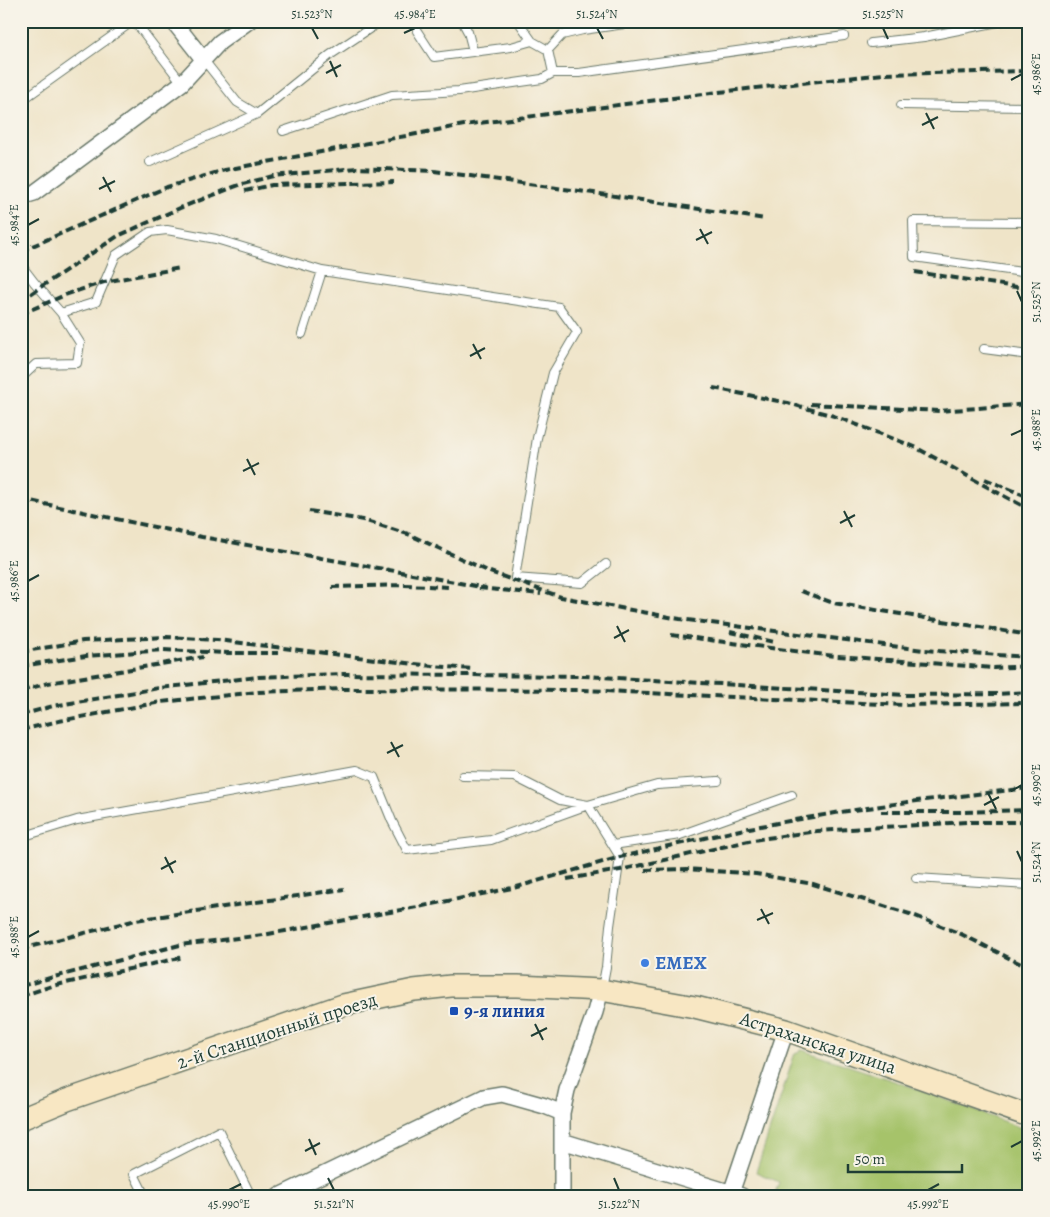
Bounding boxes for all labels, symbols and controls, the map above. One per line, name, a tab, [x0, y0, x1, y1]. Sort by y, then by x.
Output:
text: 51.523°N	[291, 6, 333, 22]
text: 45.984°E	[394, 6, 436, 22]
text: 51.524°N	[576, 6, 618, 22]
text: 51.525°N	[862, 6, 904, 22]
text: 45.986°E	[1028, 53, 1044, 95]
text: 45.984°E	[6, 204, 22, 246]
text: 51.525°N	[1028, 281, 1044, 323]
text: 45.988°E	[1028, 409, 1044, 451]
text: 45.986°E	[6, 560, 22, 602]
text: 45.990°E	[1028, 764, 1044, 806]
text: 51.524°N	[1028, 841, 1044, 883]
text: 45.988°E	[6, 916, 22, 958]
place label: EMEX	[655, 950, 707, 976]
marker: EMEX	[639, 957, 651, 969]
street label: 2-й Станционный проезд	[174, 986, 380, 1076]
place label: 9-я линия	[464, 998, 545, 1024]
marker: 9-я линия	[448, 1005, 460, 1017]
street label: Астраханская улица	[736, 1005, 900, 1081]
text: 45.992°E	[1028, 1120, 1044, 1162]
scale bar	[848, 1142, 961, 1174]
text: 50 m	[855, 1149, 885, 1169]
text: 45.990°E	[208, 1196, 250, 1212]
text: 51.521°N	[314, 1196, 354, 1212]
text: 51.522°N	[598, 1196, 640, 1212]
text: 45.992°E	[907, 1196, 949, 1212]

